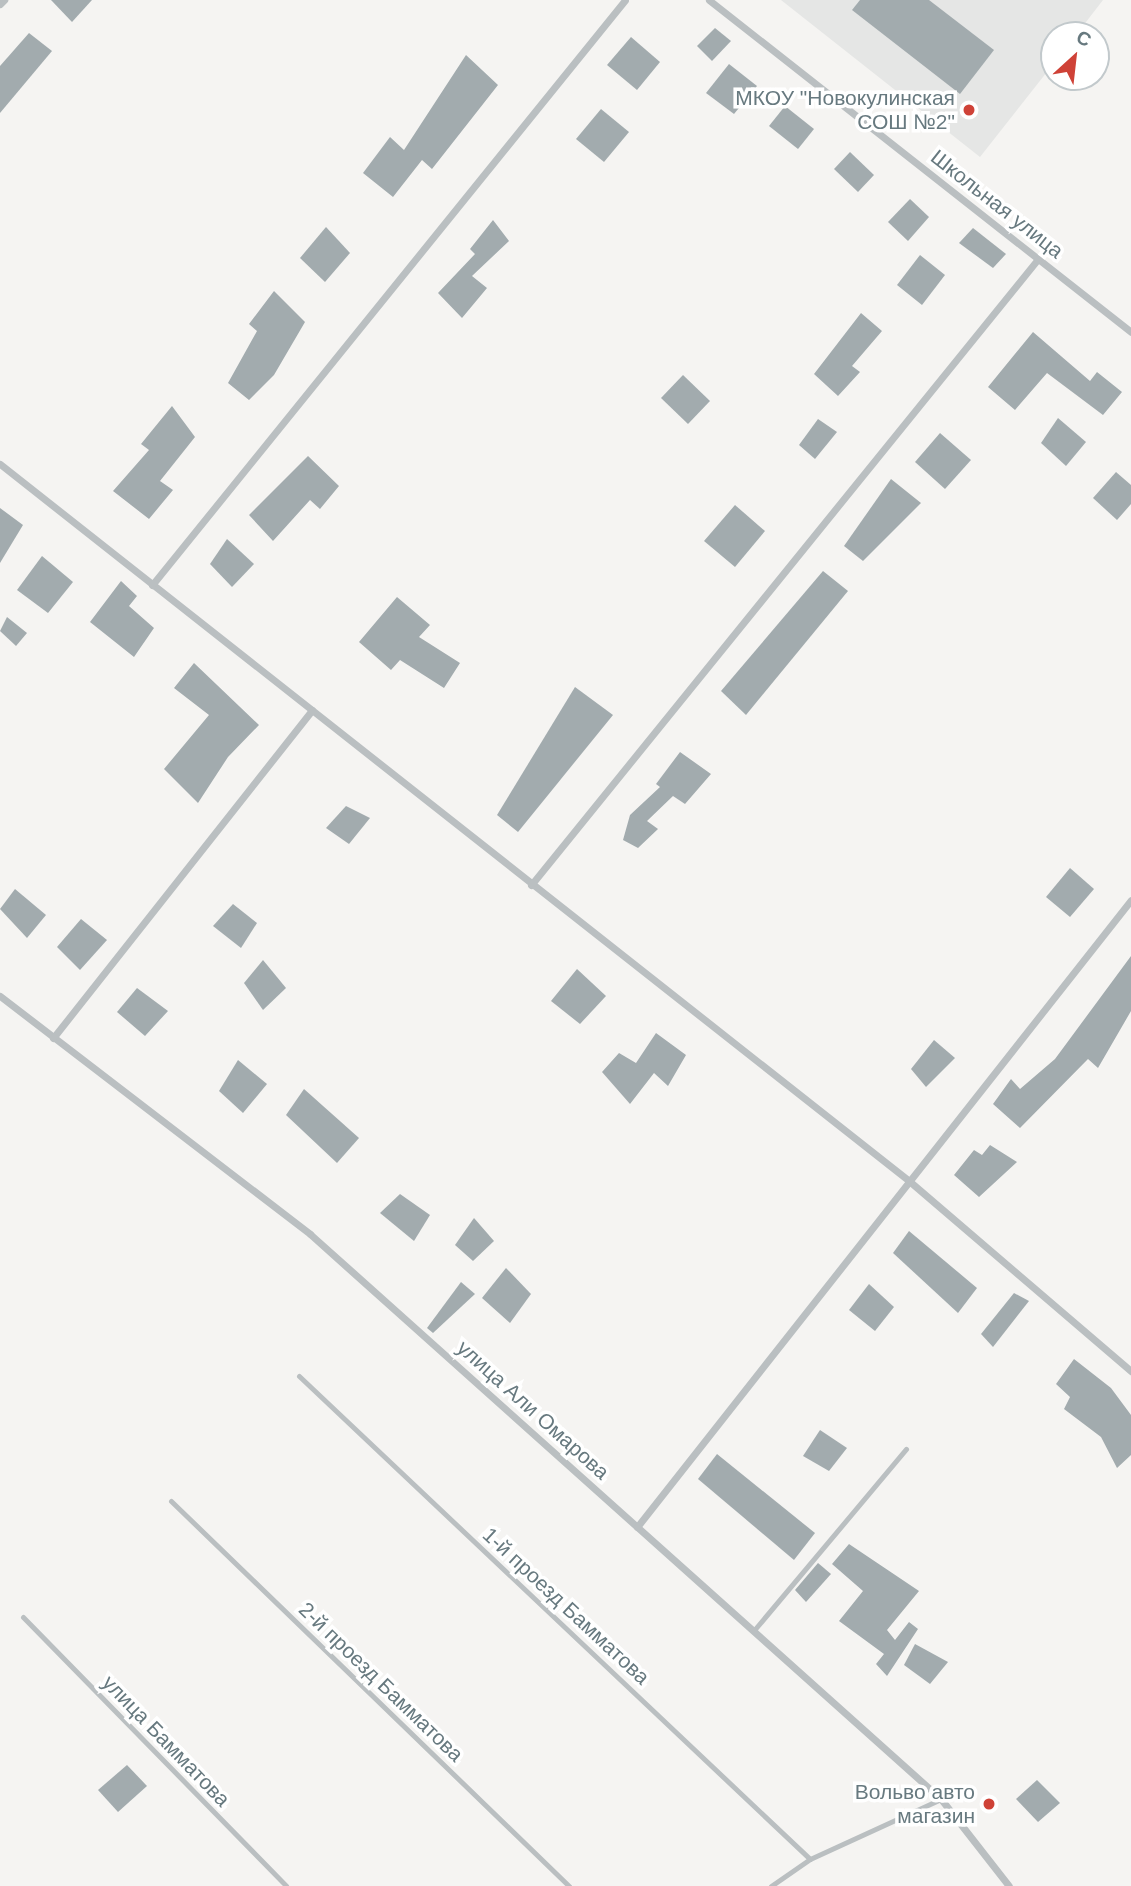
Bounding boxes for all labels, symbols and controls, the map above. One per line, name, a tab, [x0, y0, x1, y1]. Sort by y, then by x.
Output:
north arrow	[1040, 21, 1110, 91]
text: С	[1073, 26, 1095, 51]
place label: МКОУ "Новокулинская СОШ №2"	[735, 85, 955, 135]
marker: МКОУ "Новокулинская СОШ №2"	[961, 102, 977, 118]
street label: Школьная улица	[926, 144, 1068, 264]
street label: улица Али Омарова	[452, 1335, 614, 1485]
street label: 1-й проезд Бамматова	[477, 1522, 655, 1690]
street label: 2-й проезд Бамматова	[294, 1597, 468, 1767]
street label: улица Бамматова	[97, 1670, 235, 1812]
place label: Вольво авто магазин	[855, 1779, 975, 1829]
marker: Вольво авто магазин	[981, 1796, 997, 1812]

